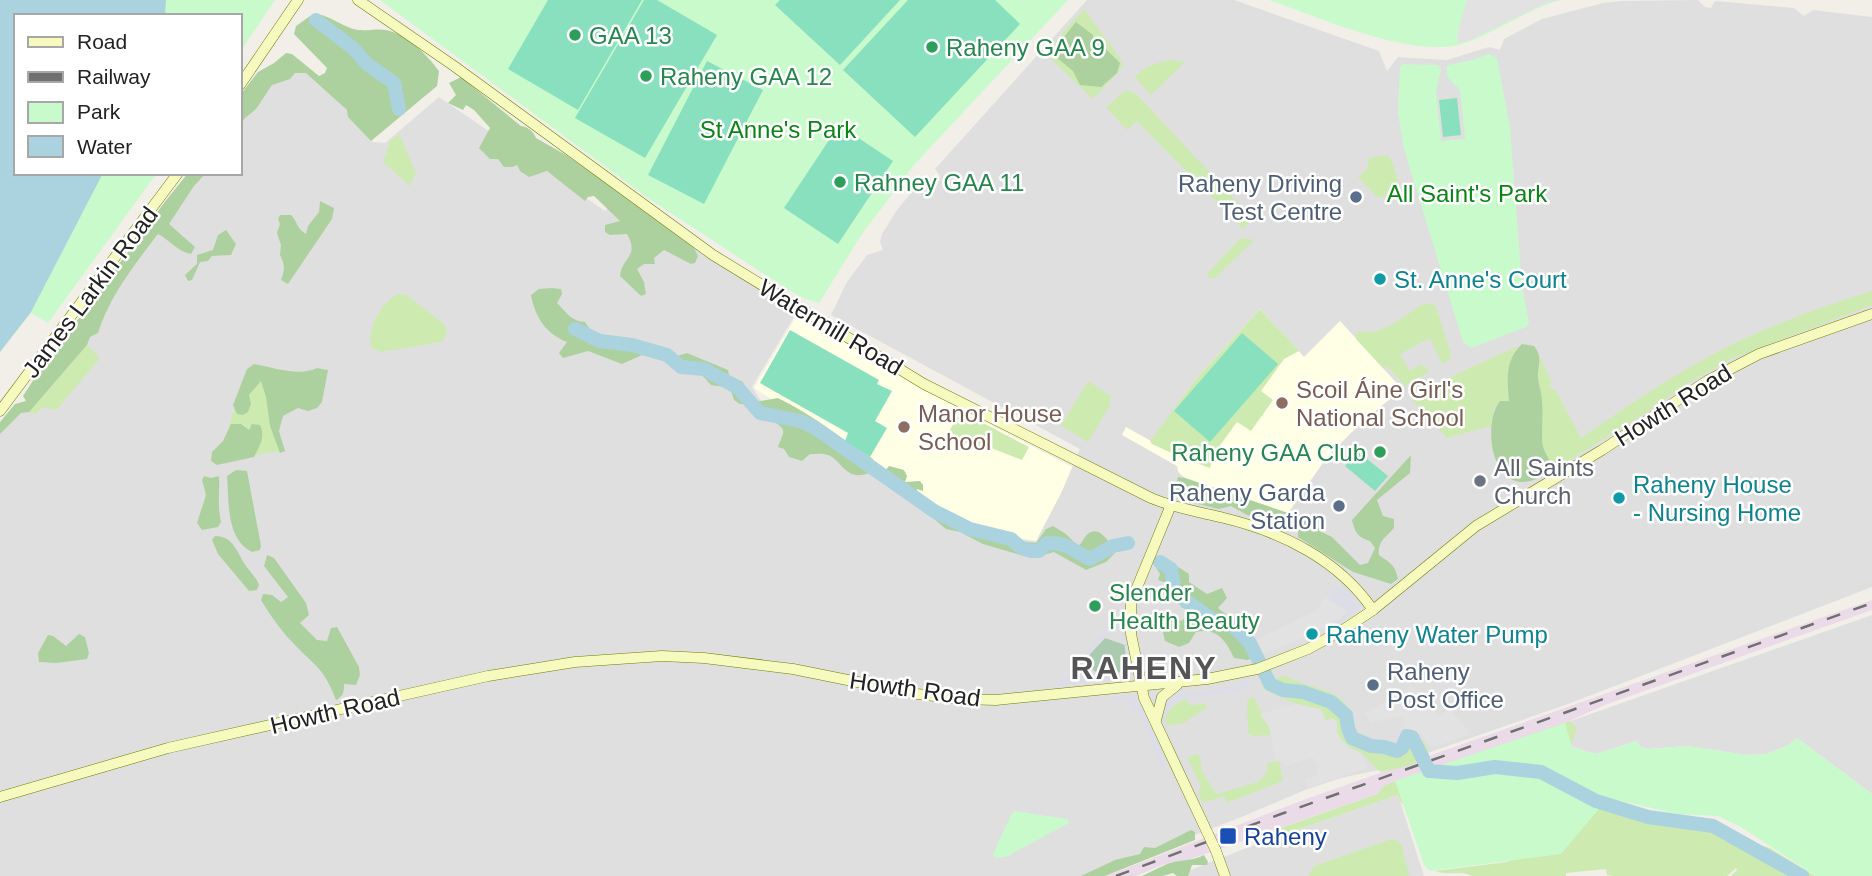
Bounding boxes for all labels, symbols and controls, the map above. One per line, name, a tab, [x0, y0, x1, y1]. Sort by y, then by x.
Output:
legend	[14, 14, 242, 175]
place label: GAA 13	[589, 22, 672, 49]
marker: GAA 13	[567, 27, 583, 43]
text: Road	[77, 30, 127, 53]
place label: Raheny GAA 9	[946, 34, 1105, 61]
marker: Raheny GAA 9	[924, 39, 940, 55]
place label: Raheny GAA 12	[660, 63, 832, 90]
text: Railway	[77, 65, 151, 88]
marker: Raheny GAA 12	[638, 68, 654, 84]
text: Park	[77, 100, 121, 123]
park label: St Anne's Park	[700, 116, 857, 143]
text: Water	[77, 135, 132, 158]
place label: Rahney GAA 11	[854, 169, 1024, 196]
place label: Raheny Driving Test Centre	[1178, 170, 1342, 225]
marker: Rahney GAA 11	[832, 174, 848, 190]
park label: All Saint's Park	[1387, 180, 1548, 207]
marker: Raheny Driving Test Centre	[1348, 189, 1364, 205]
street label: James Larkin Road	[17, 201, 163, 383]
place label: St. Anne's Court	[1394, 266, 1567, 293]
marker: St. Anne's Court	[1372, 271, 1388, 287]
street label: Watermill Road	[754, 273, 908, 381]
street label: Howth Road	[1610, 359, 1736, 451]
place label: Scoil Áine Girl's National School	[1296, 376, 1464, 431]
marker: Scoil Áine Girl's National School	[1274, 395, 1290, 411]
place label: Manor House School	[918, 400, 1062, 455]
marker: Manor House School	[896, 419, 912, 435]
place label: Raheny GAA Club	[1171, 439, 1366, 466]
marker: Raheny GAA Club	[1372, 444, 1388, 460]
place label: All Saints Church	[1494, 454, 1594, 509]
place label: Raheny House - Nursing Home	[1633, 471, 1801, 526]
marker: All Saints Church	[1472, 473, 1488, 489]
place label: Raheny Garda Station	[1169, 479, 1326, 534]
marker: Raheny House - Nursing Home	[1611, 490, 1627, 506]
marker: Raheny Garda Station	[1331, 498, 1347, 514]
place label: Slender Health Beauty	[1109, 579, 1260, 634]
marker: Slender Health Beauty	[1087, 598, 1103, 614]
place label: Raheny Water Pump	[1326, 621, 1548, 648]
marker: Raheny Water Pump	[1304, 626, 1320, 642]
district label: RAHENY	[1070, 650, 1218, 686]
place label: Raheny Post Office	[1387, 658, 1504, 713]
street label: Howth Road	[848, 666, 982, 712]
marker: Raheny Post Office	[1365, 677, 1381, 693]
street label: Howth Road	[268, 683, 402, 739]
place label: Raheny	[1244, 823, 1327, 850]
marker: Raheny	[1218, 826, 1238, 846]

